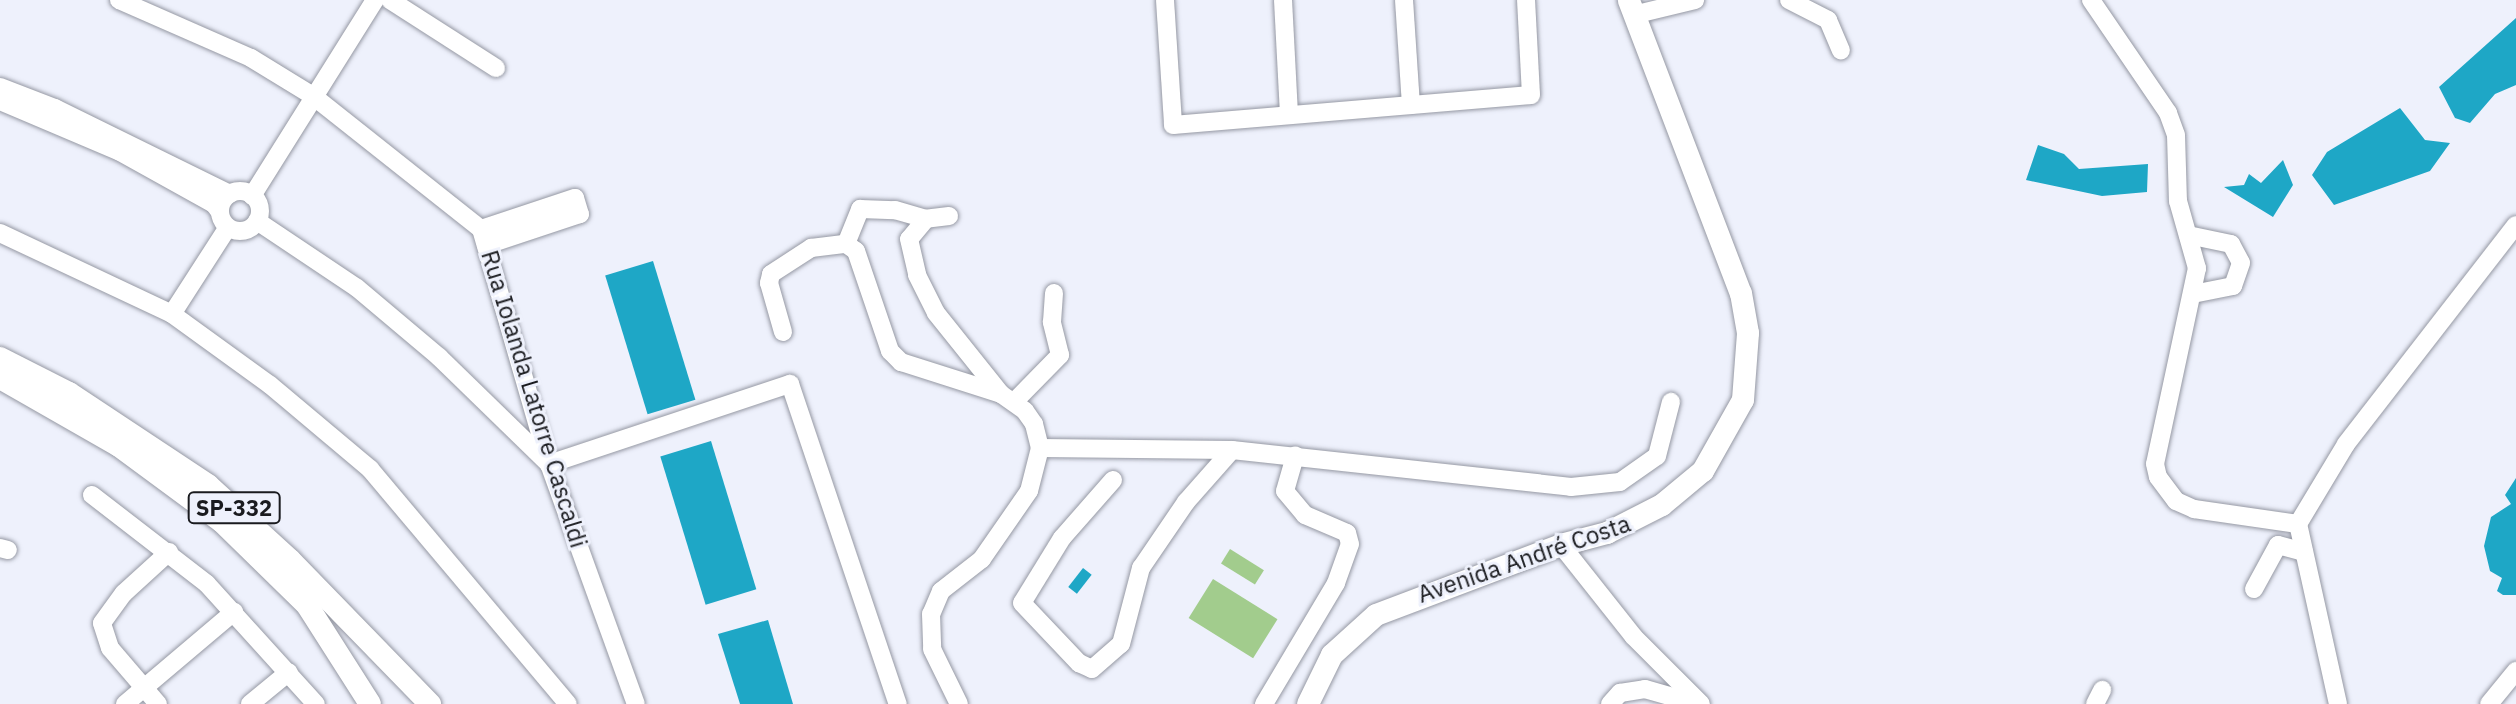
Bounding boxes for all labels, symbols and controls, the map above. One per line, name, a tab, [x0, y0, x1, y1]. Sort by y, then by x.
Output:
street label: Rua Iolanda Latorre Cascaldi	[475, 247, 593, 551]
road number: SP-332	[186, 490, 282, 526]
street label: Avenida André Costa	[1414, 509, 1634, 609]

